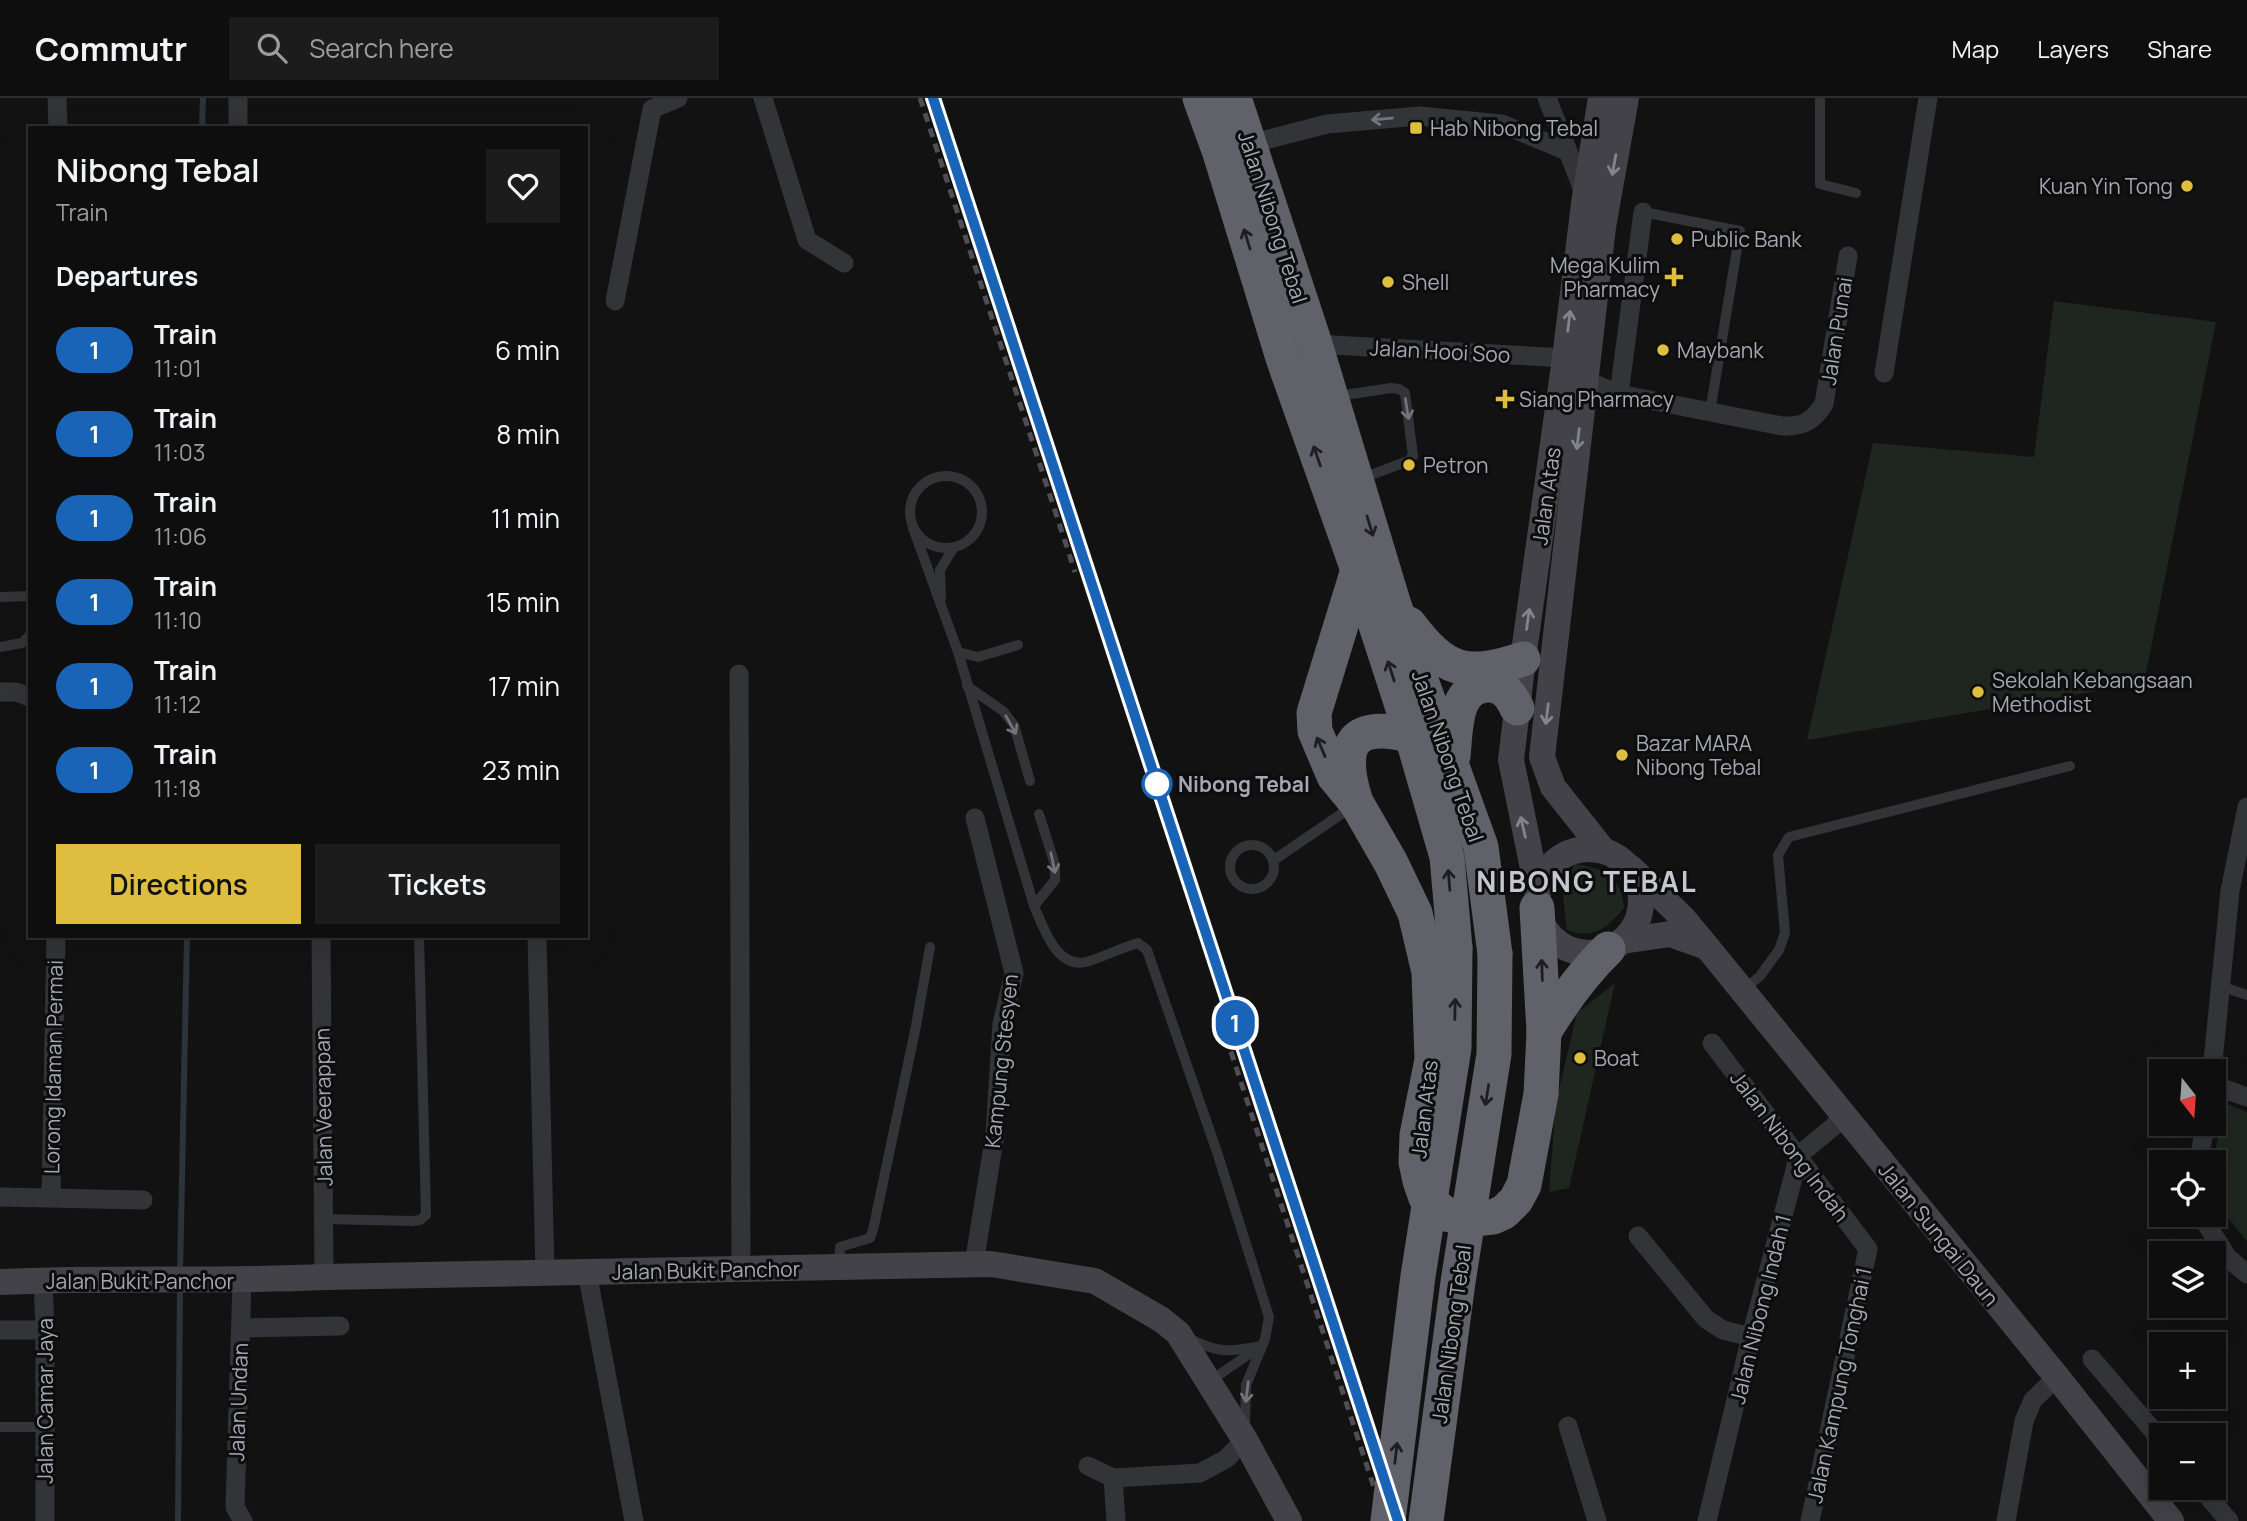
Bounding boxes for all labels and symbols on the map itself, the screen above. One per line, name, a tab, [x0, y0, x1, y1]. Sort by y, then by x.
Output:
one-way arrow	[1371, 113, 1394, 126]
place label: Hab Nibong Tebal	[1430, 114, 1598, 142]
marker: Hab Nibong Tebal	[1408, 120, 1424, 136]
street label: Jalan Nibong Tebal	[1232, 127, 1314, 307]
one-way arrow	[1607, 153, 1620, 176]
place label: Kuan Yin Tong	[2039, 172, 2173, 200]
marker: Kuan Yin Tong	[2179, 178, 2195, 194]
place label: Public Bank	[1691, 225, 1802, 253]
one-way arrow	[1239, 229, 1252, 251]
marker: Public Bank	[1669, 231, 1685, 247]
place label: Mega Kulim Pharmacy	[1550, 251, 1660, 303]
place label: Shell	[1402, 268, 1450, 296]
marker: Mega Kulim Pharmacy	[1666, 269, 1682, 285]
marker: Shell	[1380, 274, 1396, 290]
street label: Jalan Punai	[1814, 275, 1858, 387]
one-way arrow	[1563, 310, 1576, 333]
street label: Jalan Hooi Soo	[1369, 333, 1511, 369]
place label: Maybank	[1677, 336, 1764, 364]
marker: Maybank	[1655, 342, 1671, 358]
place label: Siang Pharmacy	[1519, 385, 1674, 413]
marker: Siang Pharmacy	[1497, 391, 1513, 407]
one-way arrow	[1401, 398, 1414, 420]
one-way arrow	[1572, 428, 1585, 450]
one-way arrow	[1310, 445, 1322, 467]
street label: Jalan Atas	[1525, 445, 1567, 547]
place label: Petron	[1423, 451, 1489, 479]
marker: Petron	[1401, 457, 1417, 473]
one-way arrow	[1365, 515, 1378, 537]
one-way arrow	[1522, 608, 1535, 631]
one-way arrow	[1383, 660, 1396, 682]
street label: Jalan Nibong Tebal	[1405, 666, 1491, 846]
place label: Sekolah Kebangsaan Methodist	[1992, 666, 2193, 718]
marker: Sekolah Kebangsaan Methodist	[1970, 684, 1986, 700]
one-way arrow	[1540, 702, 1553, 725]
one-way arrow	[1004, 714, 1018, 734]
place label: Bazar MARA Nibong Tebal	[1636, 729, 1761, 781]
one-way arrow	[1314, 736, 1327, 758]
marker: Bazar MARA Nibong Tebal	[1614, 747, 1630, 763]
marker: Nibong Tebal	[1142, 769, 1172, 799]
place label: Nibong Tebal	[1178, 770, 1310, 798]
one-way arrow	[1516, 816, 1530, 839]
one-way arrow	[1046, 851, 1060, 874]
district label: NIBONG TEBAL	[1476, 862, 1698, 900]
one-way arrow	[1442, 869, 1455, 892]
one-way arrow	[1535, 959, 1548, 982]
street label: Lorong Idaman Permai	[37, 960, 69, 1174]
street label: Kampung Stesyen	[978, 973, 1024, 1149]
one-way arrow	[1448, 998, 1461, 1021]
line badge: 1	[1212, 1000, 1258, 1046]
street label: Jalan Veerappan	[308, 1028, 338, 1186]
place label: Boat	[1594, 1044, 1639, 1072]
marker: Boat	[1572, 1050, 1588, 1066]
street label: Jalan Atas	[1404, 1058, 1444, 1160]
north arrow	[2149, 1059, 2226, 1136]
street label: Jalan Nibong Indah	[1724, 1065, 1856, 1227]
one-way arrow	[1480, 1083, 1493, 1106]
street label: Jalan Sungai Daun	[1873, 1157, 2005, 1311]
street label: Jalan Nibong Indah 1	[1723, 1211, 1797, 1407]
street label: Jalan Nibong Tebal	[1425, 1243, 1477, 1425]
street label: Jalan Bukit Panchor	[612, 1254, 801, 1286]
street label: Jalan Kampung Tonghai 1	[1800, 1265, 1878, 1505]
street label: Jalan Bukit Panchor	[46, 1267, 235, 1295]
street label: Jalan Camar Jaya	[31, 1318, 59, 1484]
street label: Jalan Undan	[222, 1342, 254, 1462]
one-way arrow	[1240, 1380, 1253, 1403]
one-way arrow	[1390, 1442, 1403, 1465]

